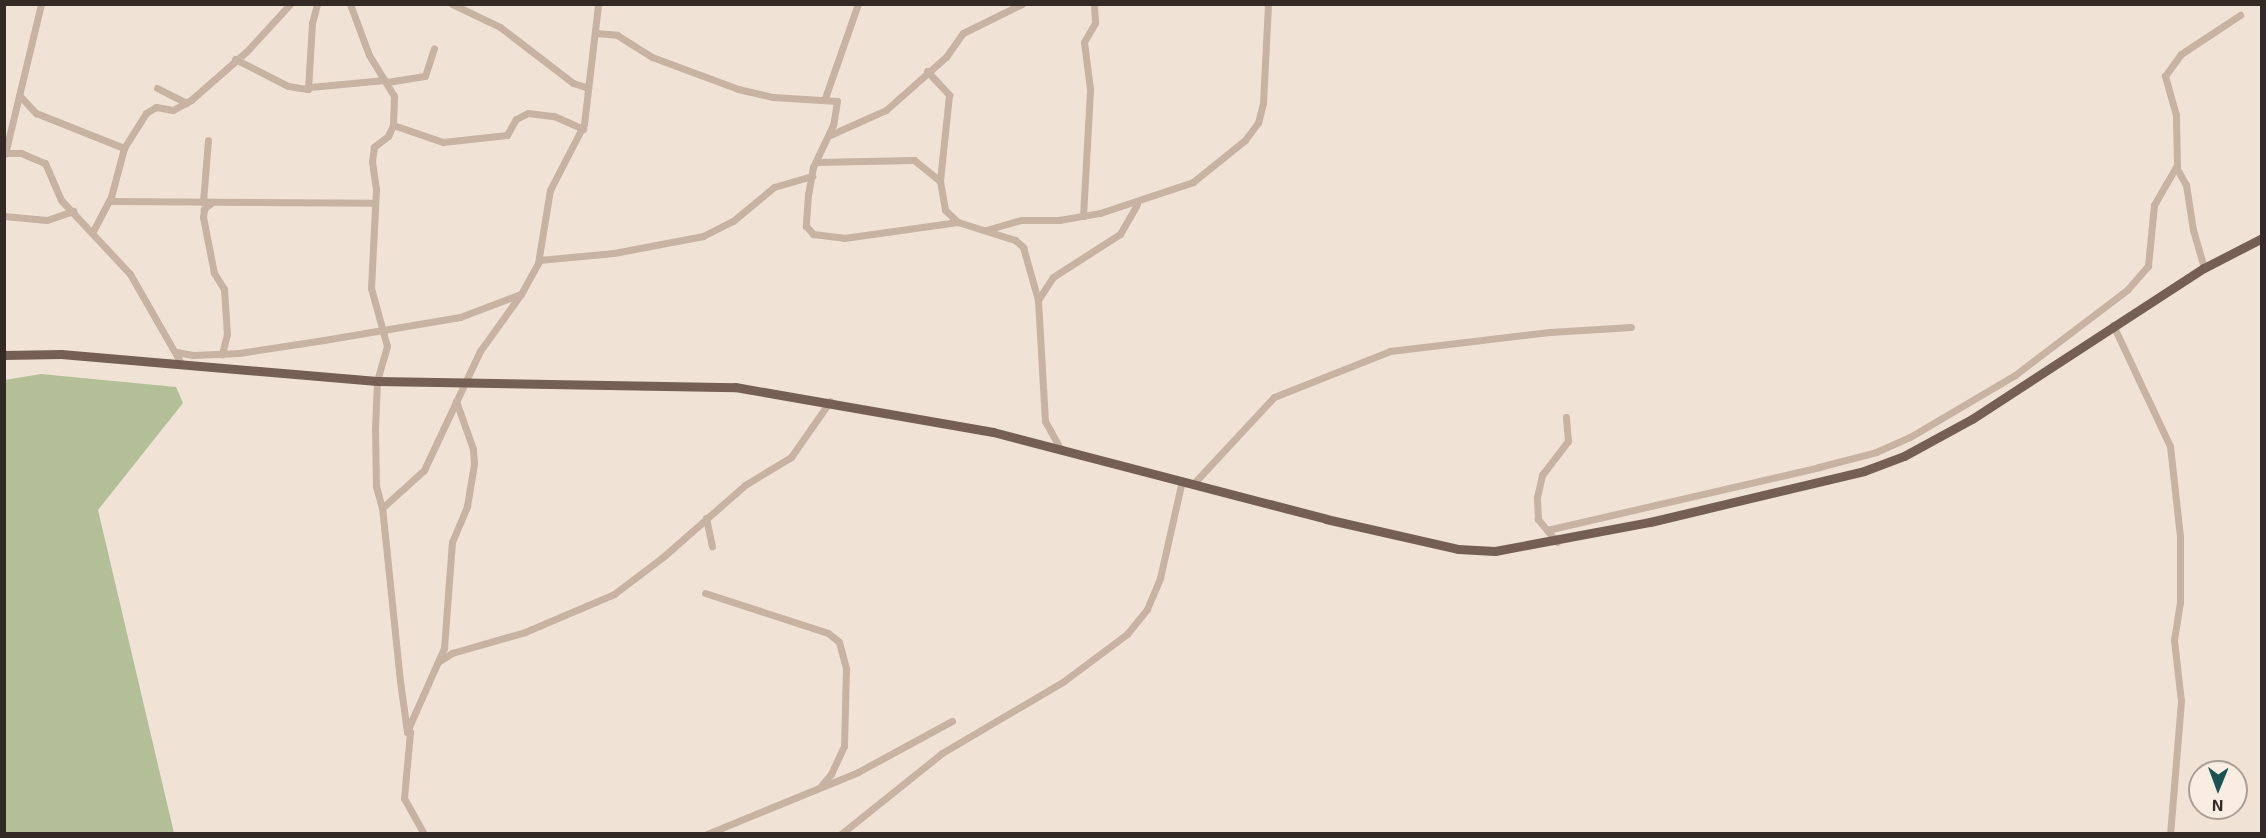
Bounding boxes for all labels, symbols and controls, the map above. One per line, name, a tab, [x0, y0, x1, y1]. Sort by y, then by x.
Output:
north arrow	[2188, 760, 2248, 820]
text: N	[2212, 797, 2224, 816]

